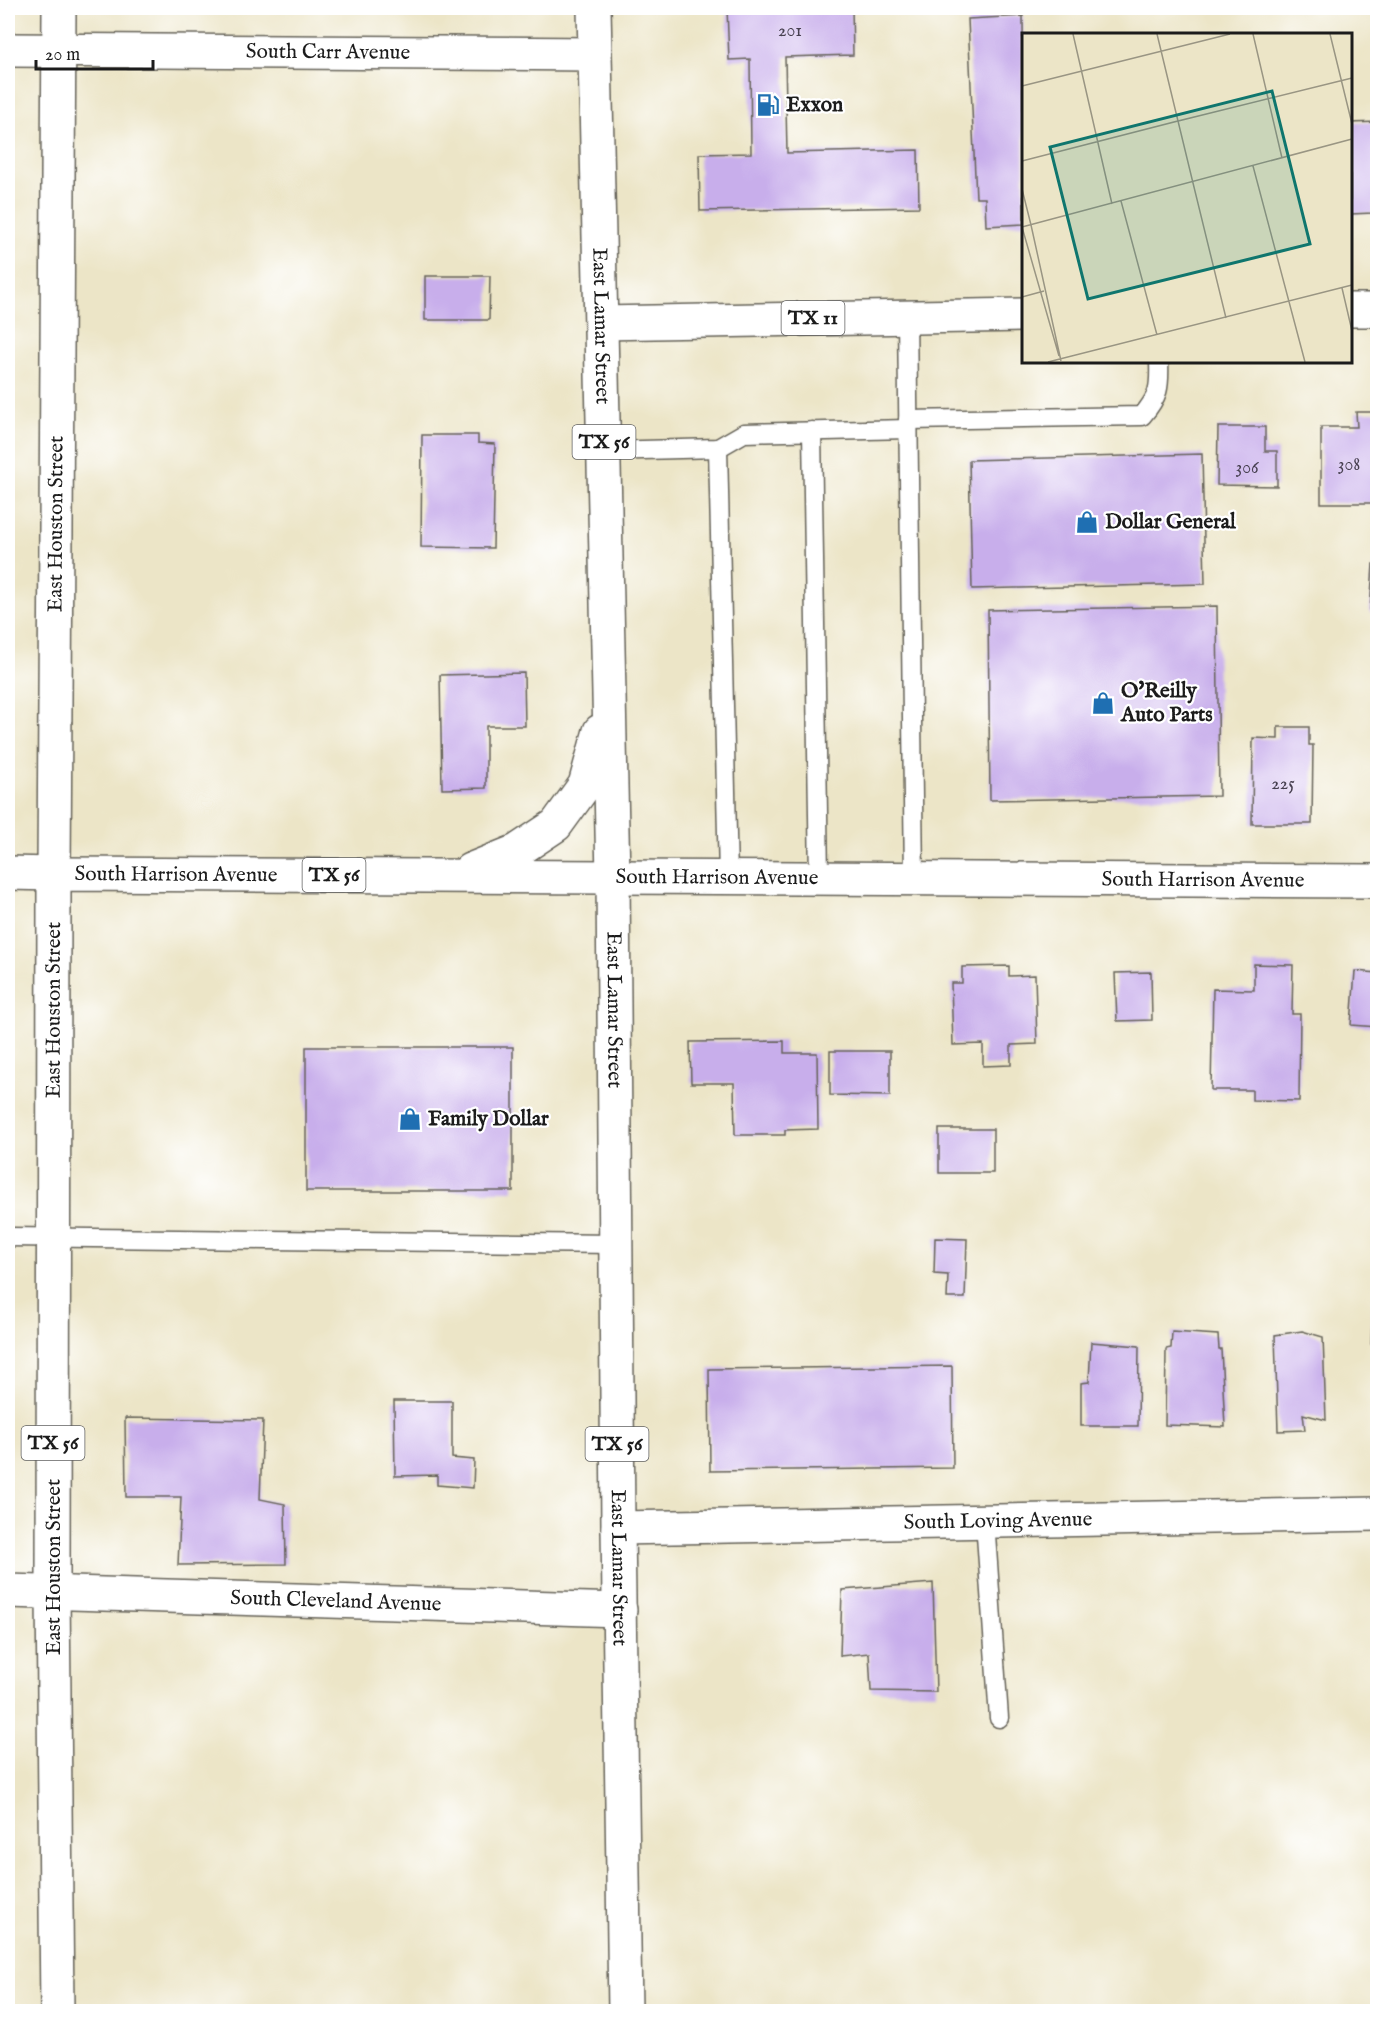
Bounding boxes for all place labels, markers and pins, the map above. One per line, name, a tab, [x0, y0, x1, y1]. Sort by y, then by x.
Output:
fuel station icon: Exxon	[755, 92, 781, 118]
place label: Exxon	[786, 92, 843, 119]
shop icon: Dollar General	[1074, 509, 1100, 535]
place label: Dollar General	[1105, 509, 1237, 536]
place label: O'Reilly Auto Parts	[1120, 678, 1213, 729]
shop icon: O'Reilly Auto Parts	[1090, 690, 1116, 716]
shop icon: Family Dollar	[397, 1106, 423, 1132]
place label: Family Dollar	[428, 1106, 549, 1133]

